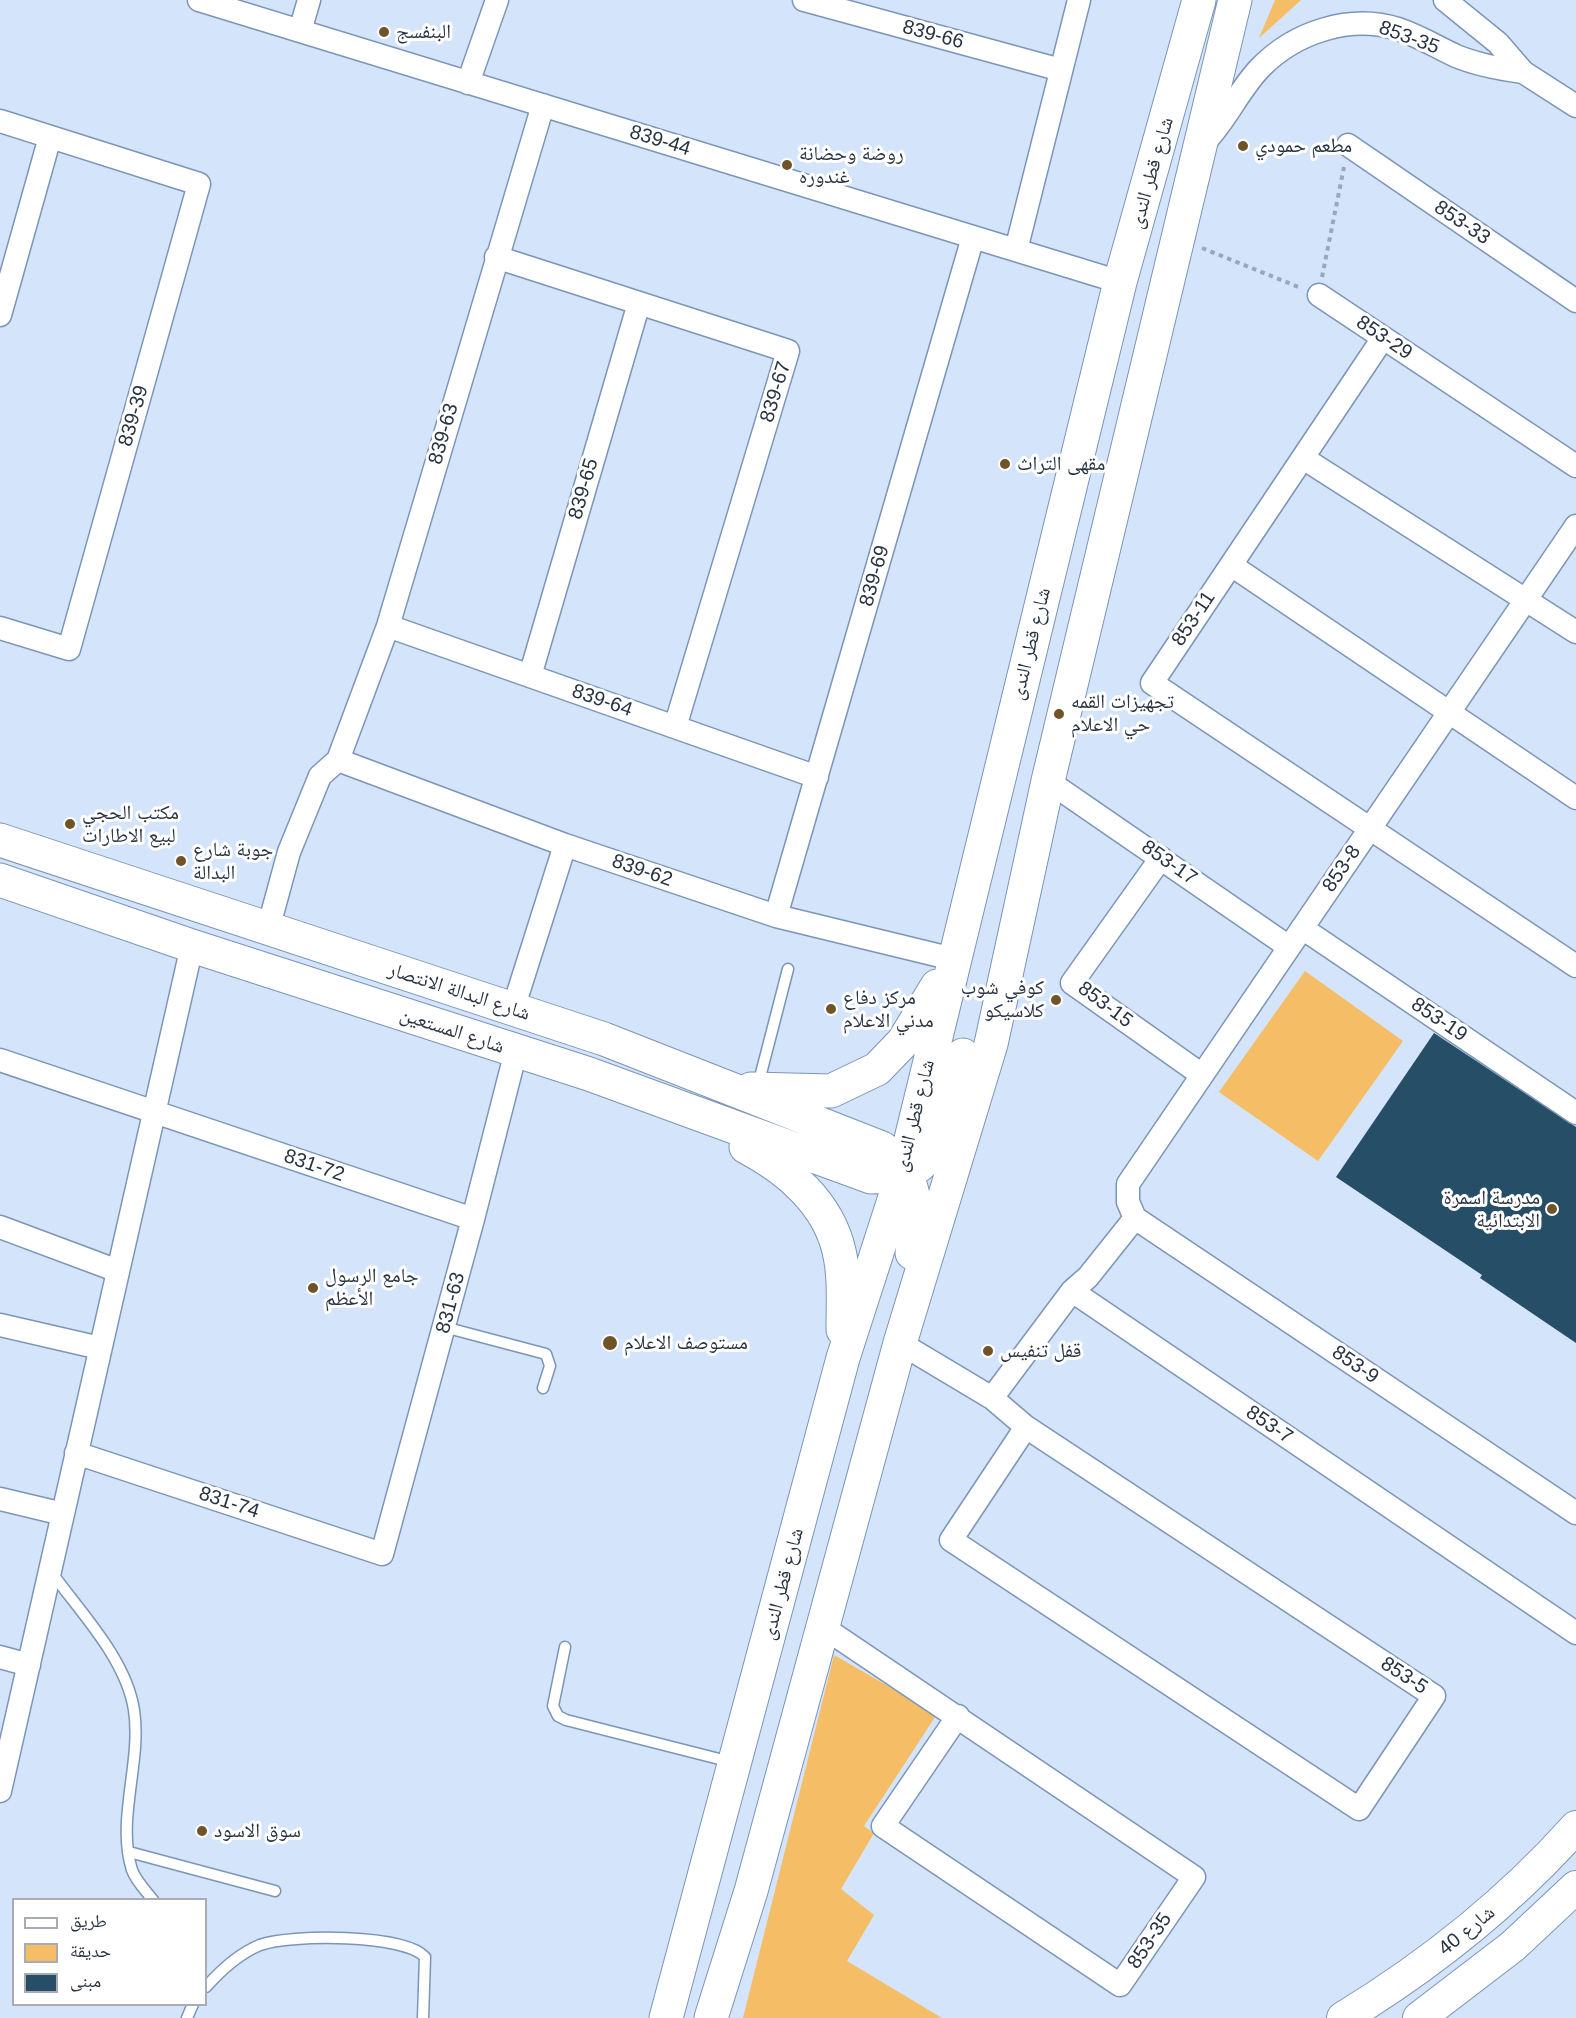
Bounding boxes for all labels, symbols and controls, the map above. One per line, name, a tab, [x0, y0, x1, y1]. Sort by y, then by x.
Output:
street label: 839-66	[900, 15, 966, 55]
street label: 853-35	[1376, 16, 1442, 60]
place label: البنفسج	[396, 20, 451, 44]
marker: البنفسج	[377, 25, 391, 39]
street label: شارع قطر الندى	[1125, 114, 1179, 232]
street label: 839-44	[627, 120, 693, 162]
place label: مطعم حمودي	[1255, 134, 1352, 158]
marker: مطعم حمودي	[1236, 139, 1250, 153]
place label: روضة وحضانة غندوره	[799, 142, 904, 189]
marker: روضة وحضانة غندوره	[780, 158, 794, 172]
street label: 853-33	[1429, 196, 1495, 250]
street label: 853-29	[1351, 311, 1417, 365]
street label: 839-67	[755, 359, 797, 425]
street label: 839-39	[114, 383, 154, 449]
street label: 839-63	[424, 401, 464, 467]
place label: مقهى التراث	[1017, 452, 1105, 476]
street label: 839-65	[564, 456, 604, 522]
marker: مقهى التراث	[998, 457, 1012, 471]
street label: 839-69	[855, 543, 895, 609]
street label: شارع قطر الندى	[1005, 585, 1057, 703]
street label: 853-11	[1167, 587, 1221, 651]
street label: 839-64	[569, 680, 635, 722]
place label: تجهيزات القمه حي الاعلام	[1071, 690, 1174, 737]
marker: تجهيزات القمه حي الاعلام	[1052, 707, 1066, 721]
place label: مكتب الحجي لبيع الاطارات	[82, 801, 179, 848]
marker: مكتب الحجي لبيع الاطارات	[63, 817, 77, 831]
street label: 853-17	[1137, 835, 1201, 891]
place label: جوبة شارع البدالة	[193, 838, 273, 885]
street label: 853-8	[1318, 841, 1366, 897]
street label: 839-62	[609, 850, 675, 892]
marker: جوبة شارع البدالة	[174, 854, 188, 868]
street label: شارع البدالة الانتصار	[385, 958, 533, 1026]
place label: كوفي شوب كلاسيكو	[961, 976, 1044, 1023]
street label: 853-15	[1073, 977, 1137, 1033]
place label: مركز دفاع مدني الاعلام	[843, 986, 934, 1033]
marker: كوفي شوب كلاسيكو	[1049, 993, 1063, 1007]
street label: 853-19	[1406, 993, 1472, 1047]
marker: مركز دفاع مدني الاعلام	[824, 1002, 838, 1016]
street label: شارع المستعين	[397, 1003, 507, 1059]
street label: شارع قطر الندى	[889, 1057, 941, 1175]
street label: 831-72	[281, 1145, 347, 1187]
place label: مدرسة اسمرة الابتدائية	[1444, 1186, 1540, 1233]
marker: مدرسة اسمرة الابتدائية	[1545, 1202, 1559, 1216]
place label: جامع الرسول الأعظم	[325, 1264, 418, 1311]
street label: 831-63	[431, 1270, 471, 1336]
marker: جامع الرسول الأعظم	[306, 1281, 320, 1295]
place label: مستوصف الاعلام	[624, 1331, 748, 1355]
marker: مستوصف الاعلام	[601, 1334, 619, 1352]
place label: قفل تنفيس	[1000, 1339, 1081, 1363]
street label: 853-9	[1327, 1341, 1383, 1389]
marker: قفل تنفيس	[981, 1344, 995, 1358]
street label: 853-7	[1241, 1401, 1297, 1449]
street label: 831-74	[196, 1482, 262, 1524]
street label: شارع قطر الندى	[757, 1525, 809, 1643]
street label: 853-5	[1376, 1652, 1432, 1700]
place label: سوق الاسود	[214, 1819, 301, 1843]
marker: سوق الاسود	[195, 1824, 209, 1838]
legend	[12, 1898, 207, 2006]
street label: شارع 40	[1434, 1901, 1500, 1961]
street label: 853-35	[1123, 1908, 1177, 1974]
text: طريق	[70, 1911, 107, 1931]
text: حديقة	[70, 1941, 111, 1961]
text: مبنى	[70, 1971, 101, 1991]

